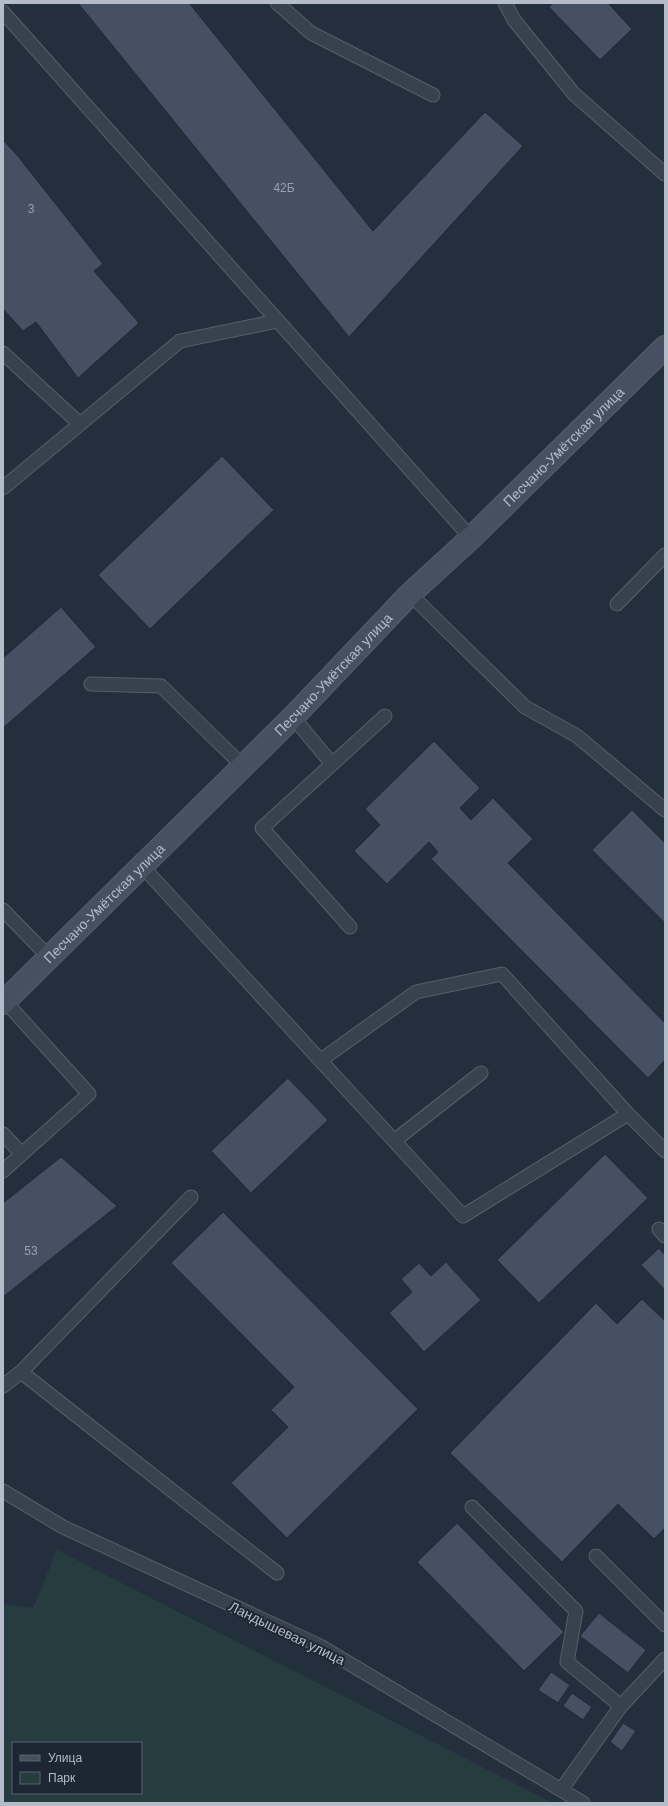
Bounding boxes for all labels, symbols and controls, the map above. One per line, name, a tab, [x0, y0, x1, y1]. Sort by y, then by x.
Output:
house number: 42Б	[273, 181, 295, 195]
house number: 3	[28, 202, 35, 216]
street label: Песчано-Умётская улица	[500, 384, 628, 510]
street label: Песчано-Умётская улица	[271, 610, 396, 739]
street label: Песчано-Умётская улица	[40, 840, 168, 966]
house number: 53	[24, 1244, 38, 1258]
street label: Ландышевая улица	[226, 1598, 348, 1668]
legend	[12, 1742, 142, 1794]
text: Улица	[48, 1751, 82, 1765]
text: Парк	[48, 1771, 76, 1785]

